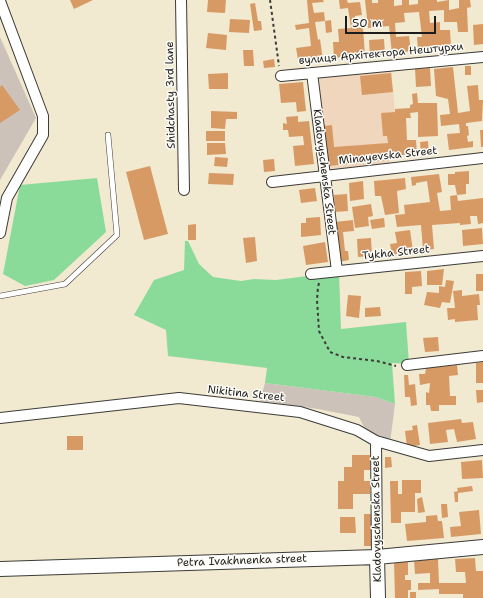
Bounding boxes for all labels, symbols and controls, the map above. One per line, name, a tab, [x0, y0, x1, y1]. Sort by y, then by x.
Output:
scale bar	[347, 8, 438, 34]
text: 50 m	[352, 15, 382, 31]
street label: вулиця Архітектора Нештурхи	[298, 40, 464, 68]
street label: Shidchasty 3rd lane	[163, 41, 179, 149]
street label: Kladovyschenska Street	[310, 108, 338, 236]
street label: Minayevska Street	[338, 144, 438, 168]
street label: Tykha Street	[362, 243, 430, 263]
street label: Nikitina Street	[207, 383, 285, 405]
street label: Kladovyschenska Street	[369, 455, 385, 583]
street label: Petra Ivakhnenka street	[177, 552, 307, 570]

